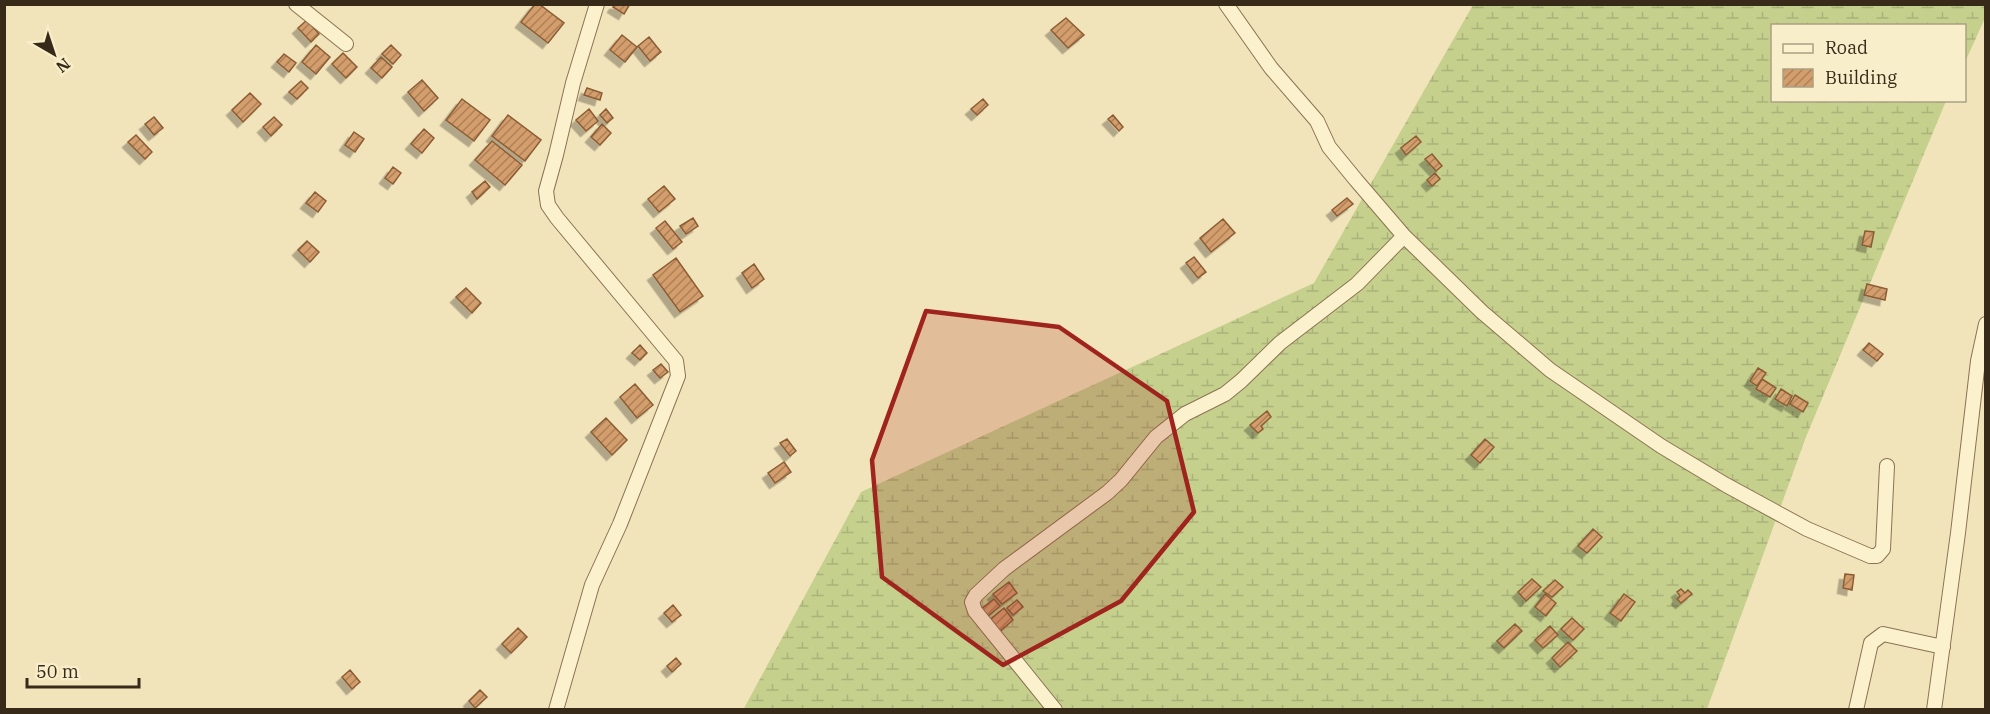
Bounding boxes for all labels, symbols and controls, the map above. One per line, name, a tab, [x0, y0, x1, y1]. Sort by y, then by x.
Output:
north arrow	[24, 24, 84, 84]
legend	[1771, 24, 1966, 102]
text: Road	[1825, 36, 1868, 59]
text: N	[52, 54, 75, 77]
text: Building	[1825, 66, 1897, 89]
scale bar	[27, 651, 140, 689]
text: 50 m	[36, 660, 79, 683]

